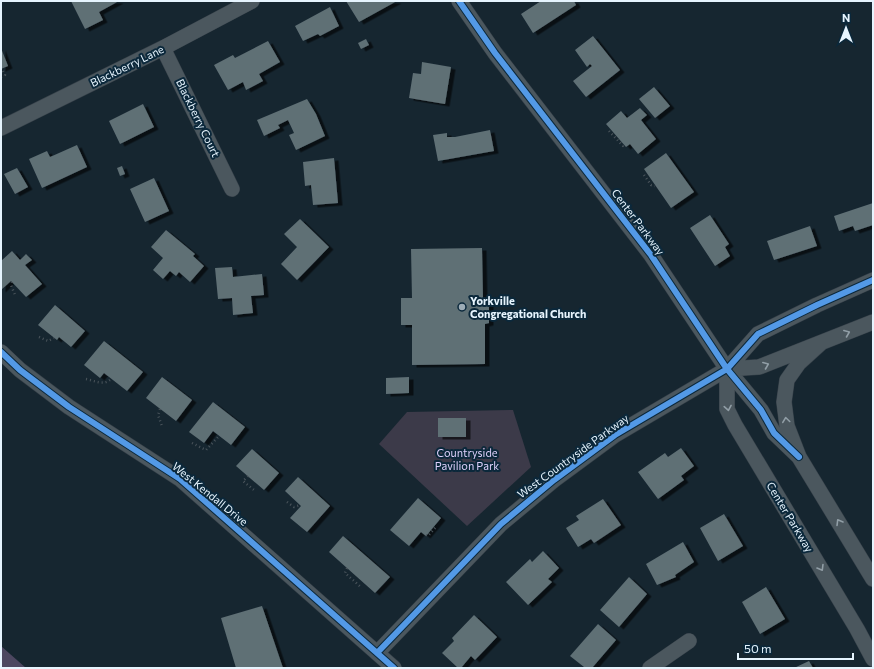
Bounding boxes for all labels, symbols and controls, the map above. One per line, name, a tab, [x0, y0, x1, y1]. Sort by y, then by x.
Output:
north arrow	[826, 8, 866, 48]
text: N	[842, 11, 850, 24]
street label: Blackberry Lane	[88, 42, 166, 89]
street label: Blackberry Court	[174, 77, 223, 159]
street label: Center Parkway	[609, 186, 668, 258]
place label: Yorkville Congregational Church	[470, 294, 586, 320]
marker: Yorkville Congregational Church	[457, 302, 467, 312]
one-way arrow	[843, 329, 850, 337]
one-way arrow	[762, 361, 769, 369]
one-way arrow	[723, 404, 732, 411]
street label: West Countryside Parkway	[515, 411, 631, 500]
one-way arrow	[782, 417, 791, 423]
park label: Countryside Pavilion Park	[435, 446, 499, 472]
street label: West Kendall Drive	[170, 459, 251, 528]
street label: Center Parkway	[764, 479, 817, 554]
one-way arrow	[836, 519, 843, 526]
one-way arrow	[816, 564, 823, 571]
scale bar	[738, 635, 853, 661]
text: 50 m	[744, 641, 772, 655]

